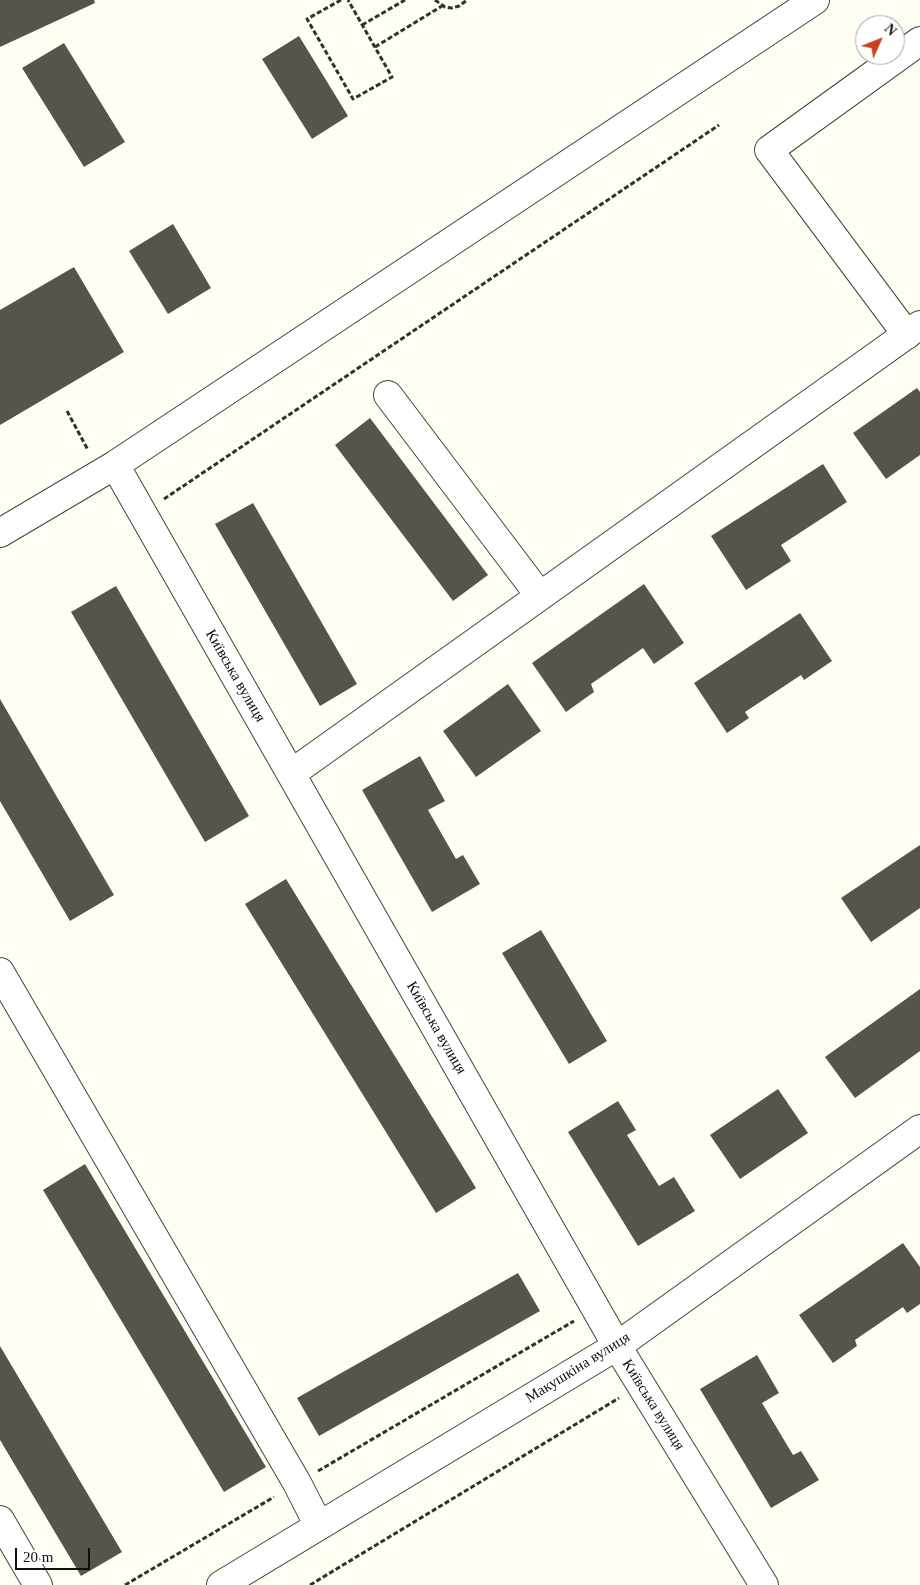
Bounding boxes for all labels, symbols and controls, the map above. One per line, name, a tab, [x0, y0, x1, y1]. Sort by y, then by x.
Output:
north arrow	[855, 15, 905, 65]
text: N	[882, 21, 899, 39]
street label: Київська вулиця	[201, 626, 269, 726]
street label: Київська вулиця	[402, 978, 470, 1078]
street label: Макушкіна вулиця	[522, 1329, 634, 1407]
street label: Київська вулиця	[618, 1356, 688, 1454]
scale bar	[18, 1538, 92, 1570]
text: 20 m	[23, 1549, 53, 1565]

